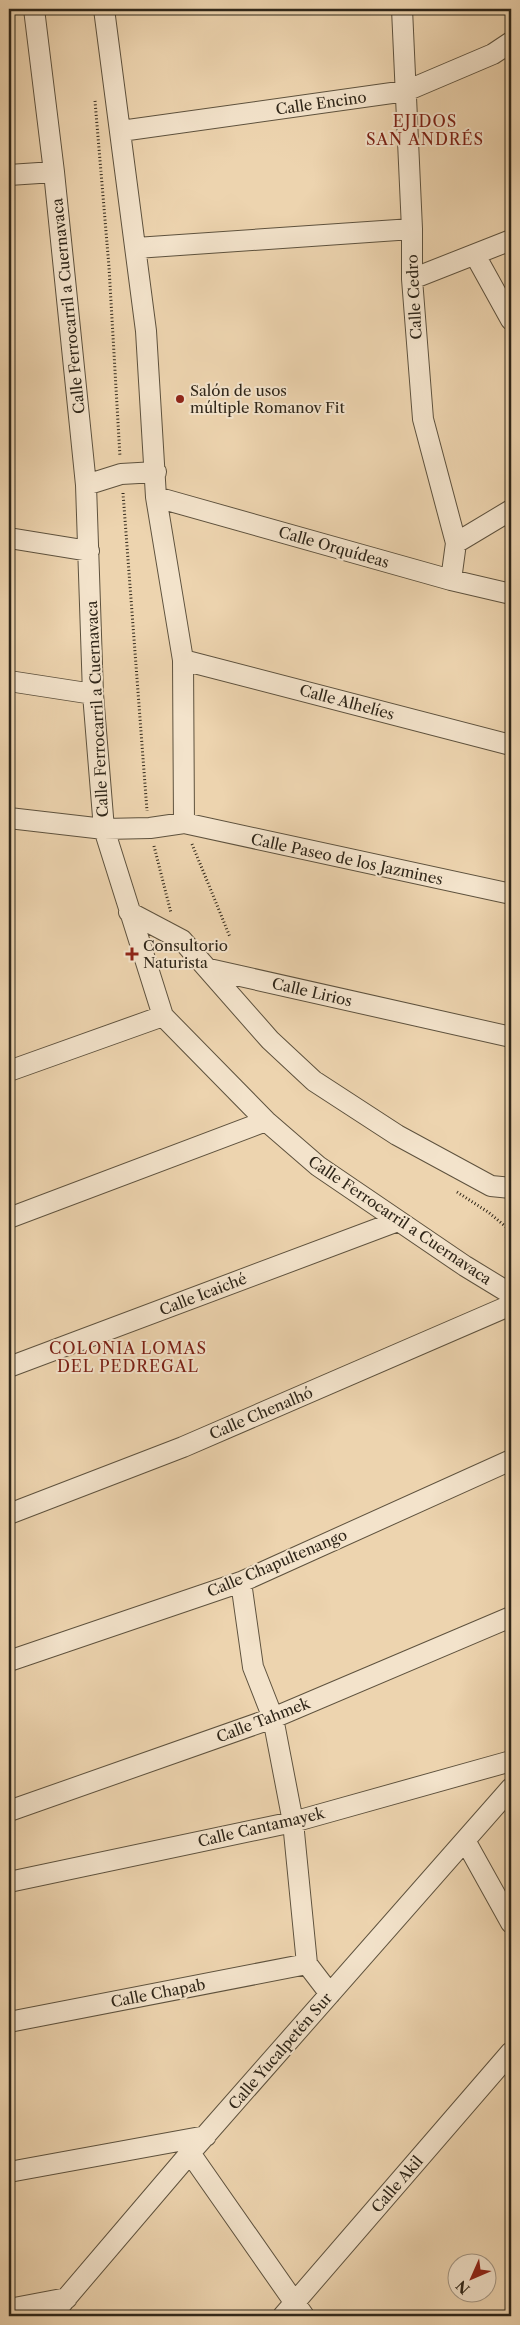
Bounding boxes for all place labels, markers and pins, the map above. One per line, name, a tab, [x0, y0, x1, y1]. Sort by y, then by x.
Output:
place label: Salón de usos múltiple Romanov Fit	[190, 381, 345, 417]
marker: Salón de usos múltiple Romanov Fit	[174, 393, 186, 405]
place label: Consultorio Naturista	[143, 936, 228, 972]
marker: Consultorio Naturista	[125, 947, 139, 961]

